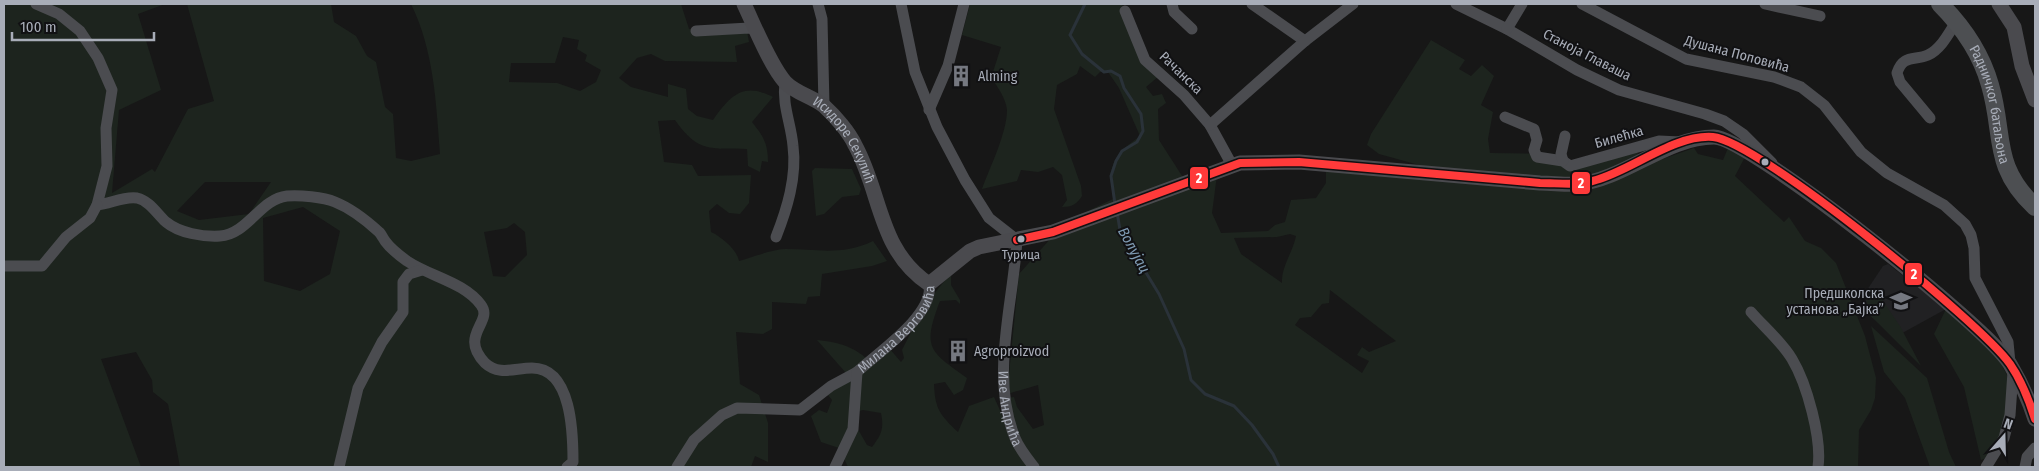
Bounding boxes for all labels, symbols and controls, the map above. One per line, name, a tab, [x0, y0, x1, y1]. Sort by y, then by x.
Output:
scale bar	[12, 10, 155, 42]
text: 100 m	[20, 18, 57, 36]
street label: Станоја Главаша	[1540, 25, 1634, 85]
street label: Душана Поповића	[1682, 32, 1791, 76]
street label: Радничког батаљона	[1966, 42, 2013, 166]
street label: Рачанска	[1156, 48, 1206, 98]
building icon: Alming	[948, 63, 974, 89]
place label: Alming	[978, 68, 1018, 85]
street label: Исидоре Секулић	[810, 92, 879, 186]
street label: Билећка	[1593, 122, 1645, 152]
unlabelled marker	[1760, 157, 1770, 167]
line badge: 2	[1189, 166, 1209, 190]
text: 2	[1195, 170, 1203, 187]
line badge: 2	[1571, 171, 1591, 195]
text: 2	[1577, 175, 1585, 192]
water label: Волујац	[1114, 224, 1154, 276]
marker: Турица	[1016, 234, 1026, 244]
place label: Турица	[1002, 247, 1040, 262]
line badge: 2	[1904, 262, 1923, 286]
text: 2	[1910, 266, 1918, 283]
street label: Милана Верговића	[854, 285, 938, 376]
place label: Предшколска установа „Бајка”	[1786, 285, 1884, 318]
school or university icon: Предшколска установа „Бајка”	[1888, 288, 1914, 314]
building icon: Agroproizvod	[945, 338, 971, 364]
place label: Agroproizvod	[974, 343, 1049, 360]
street label: Иве Андрића	[995, 371, 1026, 449]
north arrow	[1979, 411, 2029, 461]
text: N	[2001, 415, 2015, 434]

